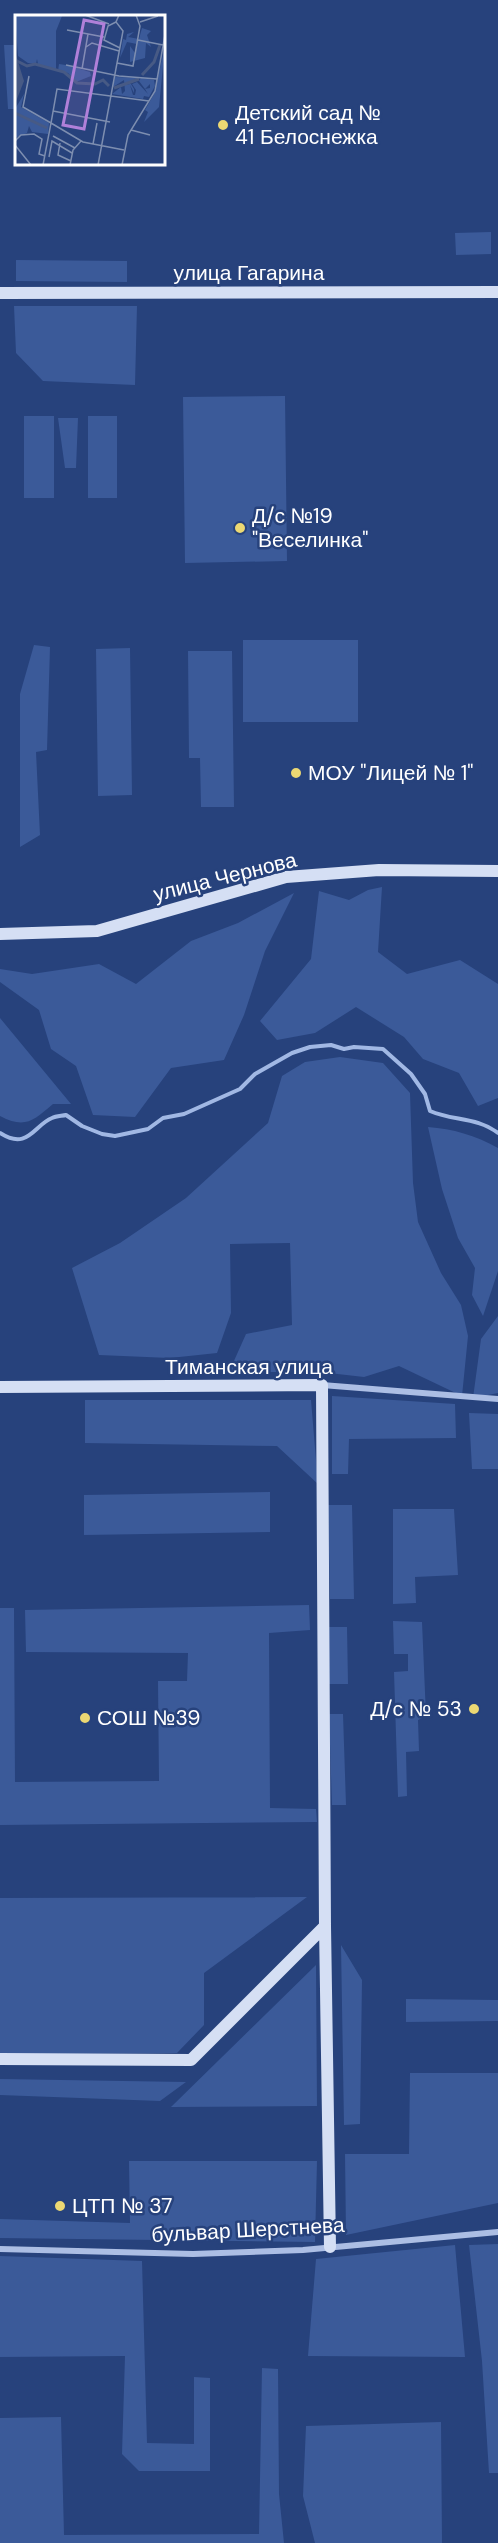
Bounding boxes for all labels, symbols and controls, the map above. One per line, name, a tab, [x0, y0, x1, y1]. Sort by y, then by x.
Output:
inset map	[15, 15, 165, 165]
place label: Детский сад № 41 Белоснежка	[235, 99, 381, 151]
marker: Детский сад № 41 Белоснежка	[216, 118, 230, 132]
street label: улица Гагарина	[174, 259, 325, 287]
place label: Д/с №19 "Веселинка"	[252, 502, 368, 554]
marker: Д/с №19 "Веселинка"	[233, 521, 247, 535]
place label: МОУ "Лицей № 1"	[308, 759, 473, 787]
marker: МОУ "Лицей № 1"	[289, 766, 303, 780]
street label: улица Чернова	[151, 846, 300, 908]
street label: Тиманская улица	[165, 1353, 333, 1381]
place label: Д/с № 53	[370, 1695, 462, 1723]
marker: Д/с № 53	[467, 1702, 481, 1716]
place label: СОШ №39	[97, 1704, 200, 1732]
marker: СОШ №39	[78, 1711, 92, 1725]
place label: ЦТП № 37	[72, 2192, 172, 2220]
marker: ЦТП № 37	[53, 2199, 67, 2213]
street label: бульвар Шерстнева	[151, 2211, 346, 2249]

